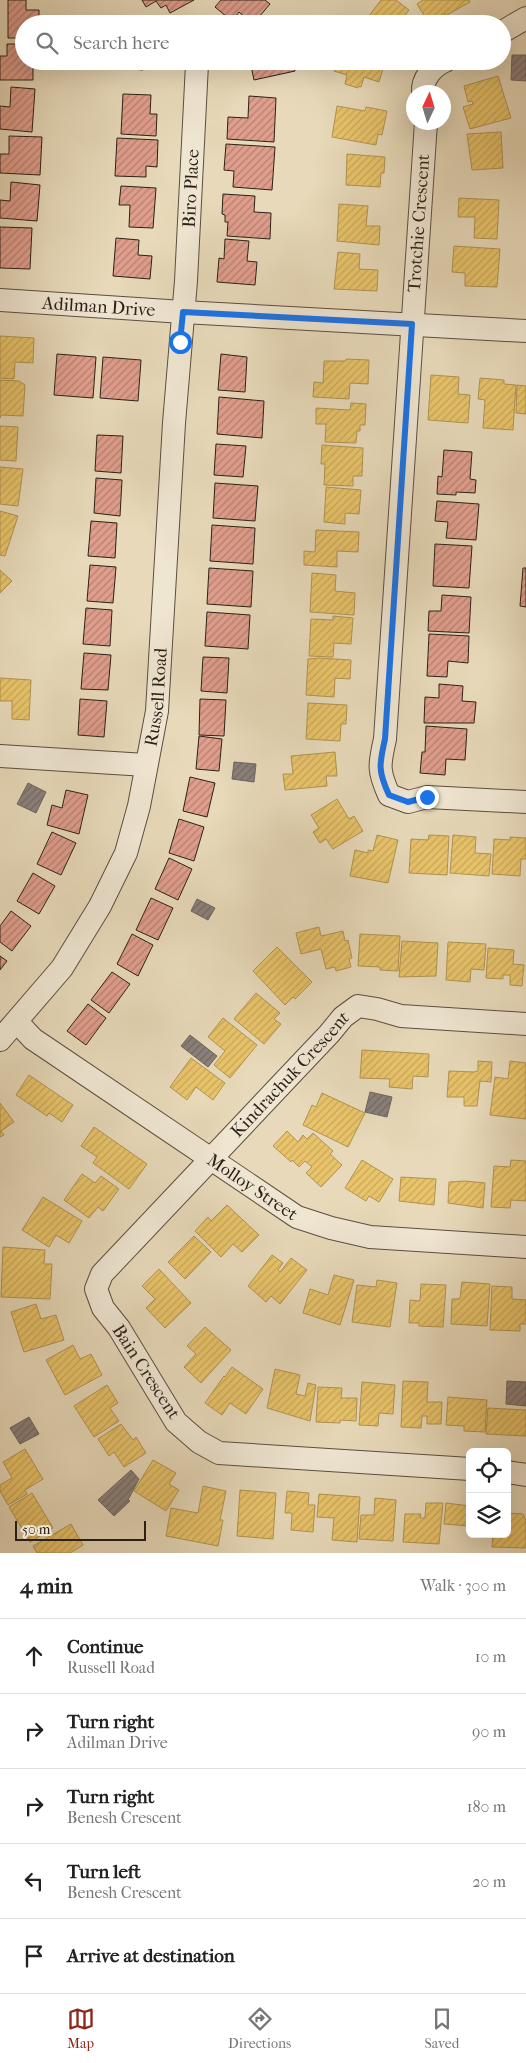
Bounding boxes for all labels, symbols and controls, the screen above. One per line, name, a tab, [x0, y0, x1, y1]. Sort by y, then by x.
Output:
search box	[15, 15, 511, 70]
icon: search	[33, 29, 61, 57]
text: Search here	[73, 32, 169, 54]
north arrow	[406, 85, 451, 130]
street label: Biro Place	[178, 148, 203, 228]
street label: Trotchie Crescent	[404, 153, 434, 293]
street label: Adilman Drive	[41, 292, 156, 321]
route start	[169, 331, 192, 354]
street label: Russell Road	[140, 647, 171, 748]
route end	[416, 786, 439, 809]
street label: Kindrachuk Crescent	[226, 1006, 353, 1142]
street label: Molloy Street	[203, 1149, 302, 1225]
street label: Bain Crescent	[108, 1321, 185, 1424]
map controls	[466, 1448, 511, 1538]
button: locate	[466, 1448, 511, 1493]
button: layers	[466, 1493, 511, 1538]
scale bar	[15, 1518, 146, 1541]
text: 50 m	[22, 1521, 50, 1538]
text: 4 min	[20, 1574, 73, 1598]
text: Walk · 300 m	[420, 1576, 506, 1595]
text: Continue	[67, 1636, 143, 1658]
icon: ahead	[20, 1642, 48, 1670]
text: 10 m	[475, 1647, 506, 1666]
text: Russell Road	[67, 1658, 155, 1677]
text: Turn right	[67, 1711, 154, 1733]
icon: right	[20, 1717, 48, 1745]
text: 90 m	[472, 1722, 506, 1741]
text: Adilman Drive	[67, 1733, 168, 1752]
text: Turn right	[67, 1786, 154, 1808]
icon: right	[20, 1792, 48, 1820]
text: 180 m	[467, 1797, 506, 1816]
text: Benesh Crescent	[67, 1808, 182, 1827]
text: Turn left	[67, 1861, 141, 1883]
icon: left	[20, 1867, 48, 1895]
text: 20 m	[472, 1872, 506, 1891]
text: Benesh Crescent	[67, 1883, 182, 1902]
icon: arrive	[20, 1942, 48, 1970]
text: Arrive at destination	[67, 1945, 235, 1967]
tab: Map	[67, 2005, 95, 2052]
tab: Directions	[228, 2005, 291, 2052]
tab: Saved	[425, 2005, 459, 2052]

